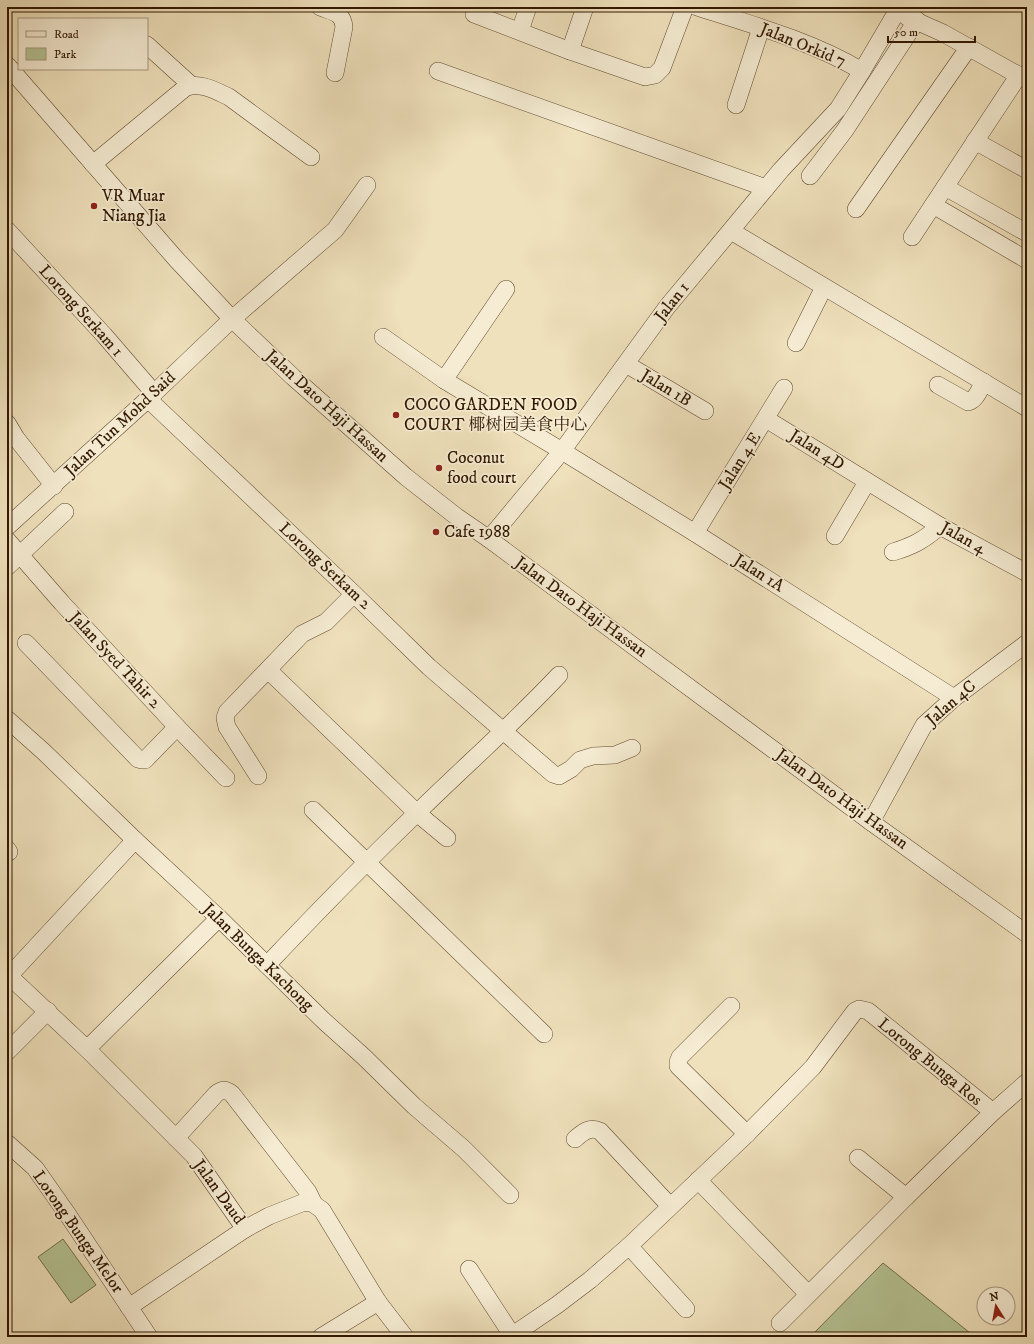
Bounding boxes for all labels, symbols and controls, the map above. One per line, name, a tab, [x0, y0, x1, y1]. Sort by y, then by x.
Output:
street label: Jalan Orkid 7	[755, 17, 849, 72]
legend	[18, 18, 148, 70]
scale bar	[888, 18, 975, 44]
text: 50 m	[894, 25, 918, 40]
text: Road	[54, 27, 79, 42]
text: Park	[54, 47, 76, 62]
place label: VR Muar Niang Jia	[101, 185, 167, 227]
marker: VR Muar Niang Jia	[89, 201, 99, 211]
street label: Lorong Serkam 1	[34, 260, 128, 362]
street label: Jalan 1	[648, 278, 694, 328]
street label: Jalan Dato Haji Hassan	[259, 344, 393, 467]
street label: Jalan 1B	[635, 363, 695, 412]
street label: Jalan Tun Mohd Said	[58, 366, 181, 483]
place label: COCO GARDEN FOOD COURT 椰树园美食中心	[404, 394, 587, 436]
marker: COCO GARDEN FOOD COURT 椰树园美食中心	[391, 410, 401, 420]
street label: Jalan 4D	[784, 423, 849, 475]
street label: Jalan 4 E	[713, 428, 766, 496]
place label: Coconut food court	[447, 447, 517, 489]
marker: Coconut food court	[434, 463, 444, 473]
street label: Jalan 4	[935, 516, 991, 560]
street label: Lorong Serkam 2	[274, 518, 376, 615]
place label: Cafe 1988	[444, 521, 510, 543]
marker: Cafe 1988	[431, 527, 441, 537]
street label: Jalan 1A	[728, 548, 789, 597]
street label: Jalan Dato Haji Hassan	[509, 550, 652, 662]
street label: Jalan Syed Tahir 2	[63, 605, 166, 714]
street label: Jalan 4C	[920, 675, 981, 732]
street label: Jalan Dato Haji Hassan	[770, 742, 913, 854]
street label: Jalan Bunga Kachong	[196, 897, 319, 1016]
street label: Lorong Bunga Ros	[873, 1013, 987, 1111]
street label: Jalan Daud	[187, 1154, 250, 1229]
street label: Lorong Bunga Melor	[27, 1166, 129, 1298]
north arrow	[976, 1286, 1016, 1326]
text: N	[989, 1289, 1000, 1305]

